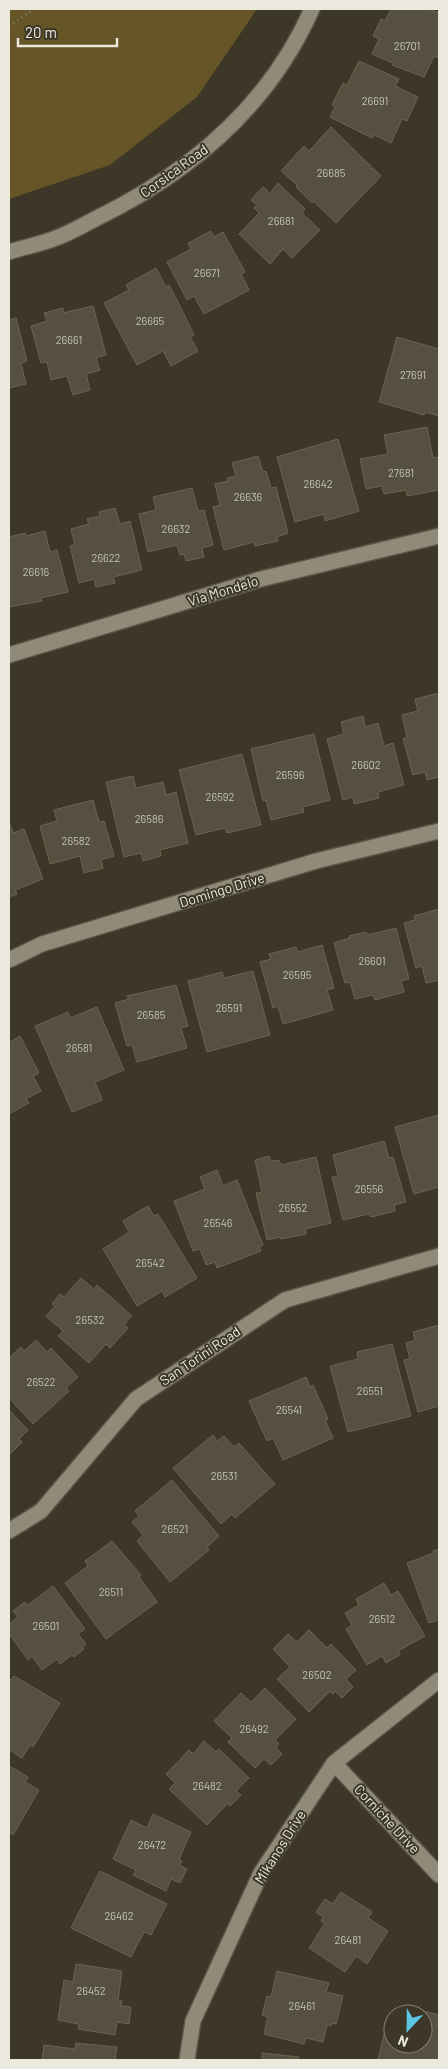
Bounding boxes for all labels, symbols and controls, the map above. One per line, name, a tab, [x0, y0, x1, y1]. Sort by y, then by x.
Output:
scale bar	[18, 15, 116, 47]
text: 20 m	[25, 23, 57, 41]
house number: 26701	[394, 39, 420, 52]
house number: 26691	[362, 94, 388, 107]
street label: Corsica Road	[136, 140, 211, 201]
house number: 26685	[317, 166, 346, 179]
house number: 26681	[268, 214, 294, 227]
house number: 26671	[194, 266, 220, 279]
house number: 26665	[136, 314, 165, 327]
house number: 26661	[56, 333, 82, 346]
house number: 27691	[400, 368, 426, 381]
house number: 27681	[388, 466, 414, 479]
house number: 26642	[303, 477, 333, 490]
house number: 26636	[234, 490, 263, 503]
house number: 26632	[162, 522, 190, 535]
house number: 26622	[91, 551, 121, 564]
house number: 26616	[23, 565, 50, 578]
street label: Via Mondelo	[186, 572, 260, 609]
house number: 26602	[351, 758, 381, 771]
house number: 26596	[276, 768, 305, 781]
house number: 26592	[206, 790, 235, 803]
house number: 26586	[135, 812, 164, 825]
house number: 26582	[62, 834, 91, 847]
street label: Domingo Drive	[177, 869, 266, 911]
house number: 26601	[359, 954, 385, 967]
house number: 26595	[283, 968, 312, 981]
house number: 26591	[216, 1001, 242, 1014]
house number: 26585	[137, 1008, 166, 1021]
house number: 26581	[66, 1041, 92, 1054]
house number: 26556	[355, 1182, 384, 1195]
house number: 26552	[279, 1201, 307, 1214]
house number: 26546	[204, 1216, 233, 1229]
house number: 26542	[135, 1256, 165, 1269]
house number: 26532	[76, 1313, 104, 1326]
street label: San Torini Road	[156, 1322, 243, 1389]
house number: 26522	[26, 1375, 56, 1388]
house number: 26551	[357, 1384, 383, 1397]
house number: 26541	[276, 1403, 302, 1416]
house number: 26531	[211, 1469, 237, 1482]
house number: 26521	[162, 1522, 188, 1535]
house number: 26511	[99, 1585, 123, 1598]
house number: 26512	[369, 1612, 395, 1625]
house number: 26501	[33, 1619, 59, 1632]
house number: 26502	[302, 1668, 332, 1681]
house number: 26492	[239, 1722, 269, 1735]
house number: 26482	[192, 1779, 222, 1792]
street label: Corniche Drive	[351, 1780, 424, 1857]
street label: Mikanos Drive	[250, 1807, 309, 1887]
house number: 26472	[138, 1838, 166, 1851]
house number: 26462	[104, 1909, 134, 1922]
house number: 26481	[335, 1933, 361, 1946]
house number: 26452	[76, 1984, 106, 1997]
house number: 26461	[289, 1999, 315, 2012]
north arrow	[383, 2004, 433, 2054]
text: N	[395, 2032, 410, 2051]

